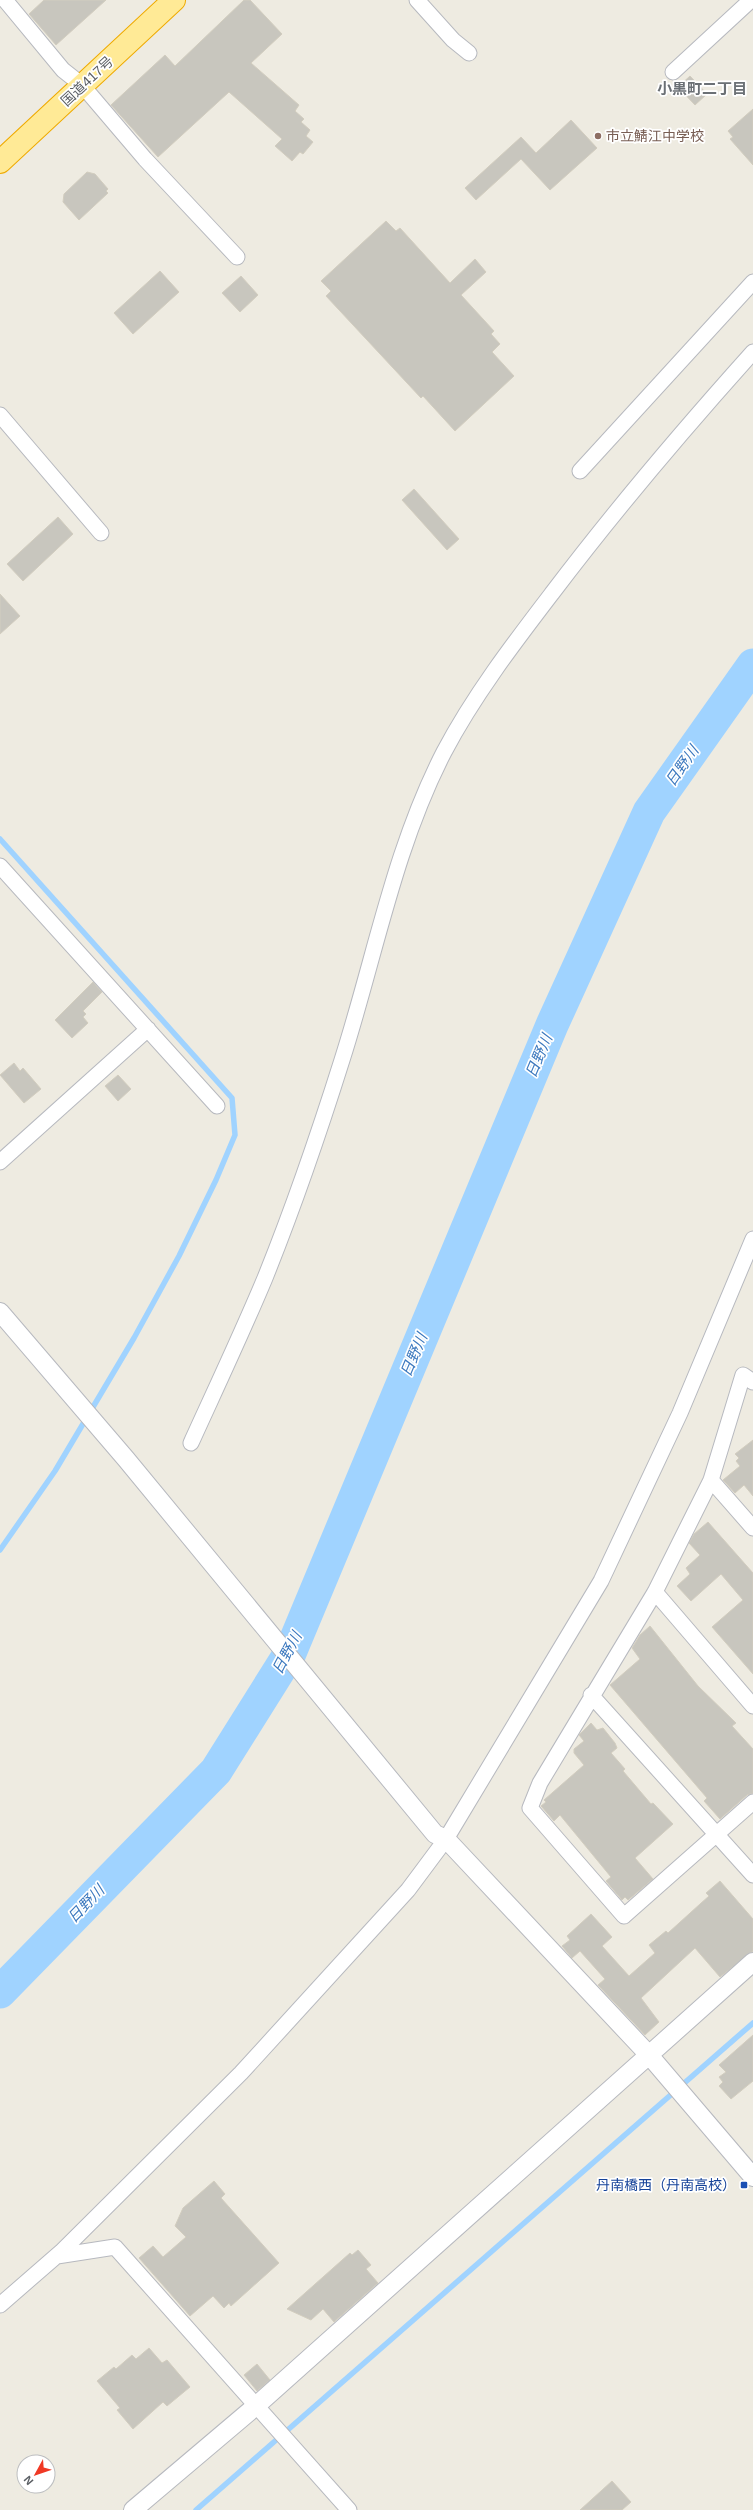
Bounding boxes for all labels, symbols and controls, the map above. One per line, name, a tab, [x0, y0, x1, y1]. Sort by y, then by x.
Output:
street label: 国道417号	[58, 53, 116, 109]
district label: 小黒町二丁目	[657, 80, 747, 97]
place label: 市立鯖江中学校	[606, 128, 704, 144]
marker: 市立鯖江中学校	[593, 131, 603, 141]
water label: 日野川	[662, 741, 703, 789]
water label: 日野川	[522, 1030, 556, 1080]
water label: 日野川	[397, 1329, 431, 1379]
water label: 日野川	[268, 1627, 306, 1677]
water label: 日野川	[64, 1880, 109, 1926]
place label: 丹南橋西（丹南高校）	[596, 2177, 736, 2193]
marker: 丹南橋西（丹南高校）	[739, 2180, 749, 2190]
north arrow	[16, 2454, 56, 2494]
text: N	[21, 2473, 35, 2487]

